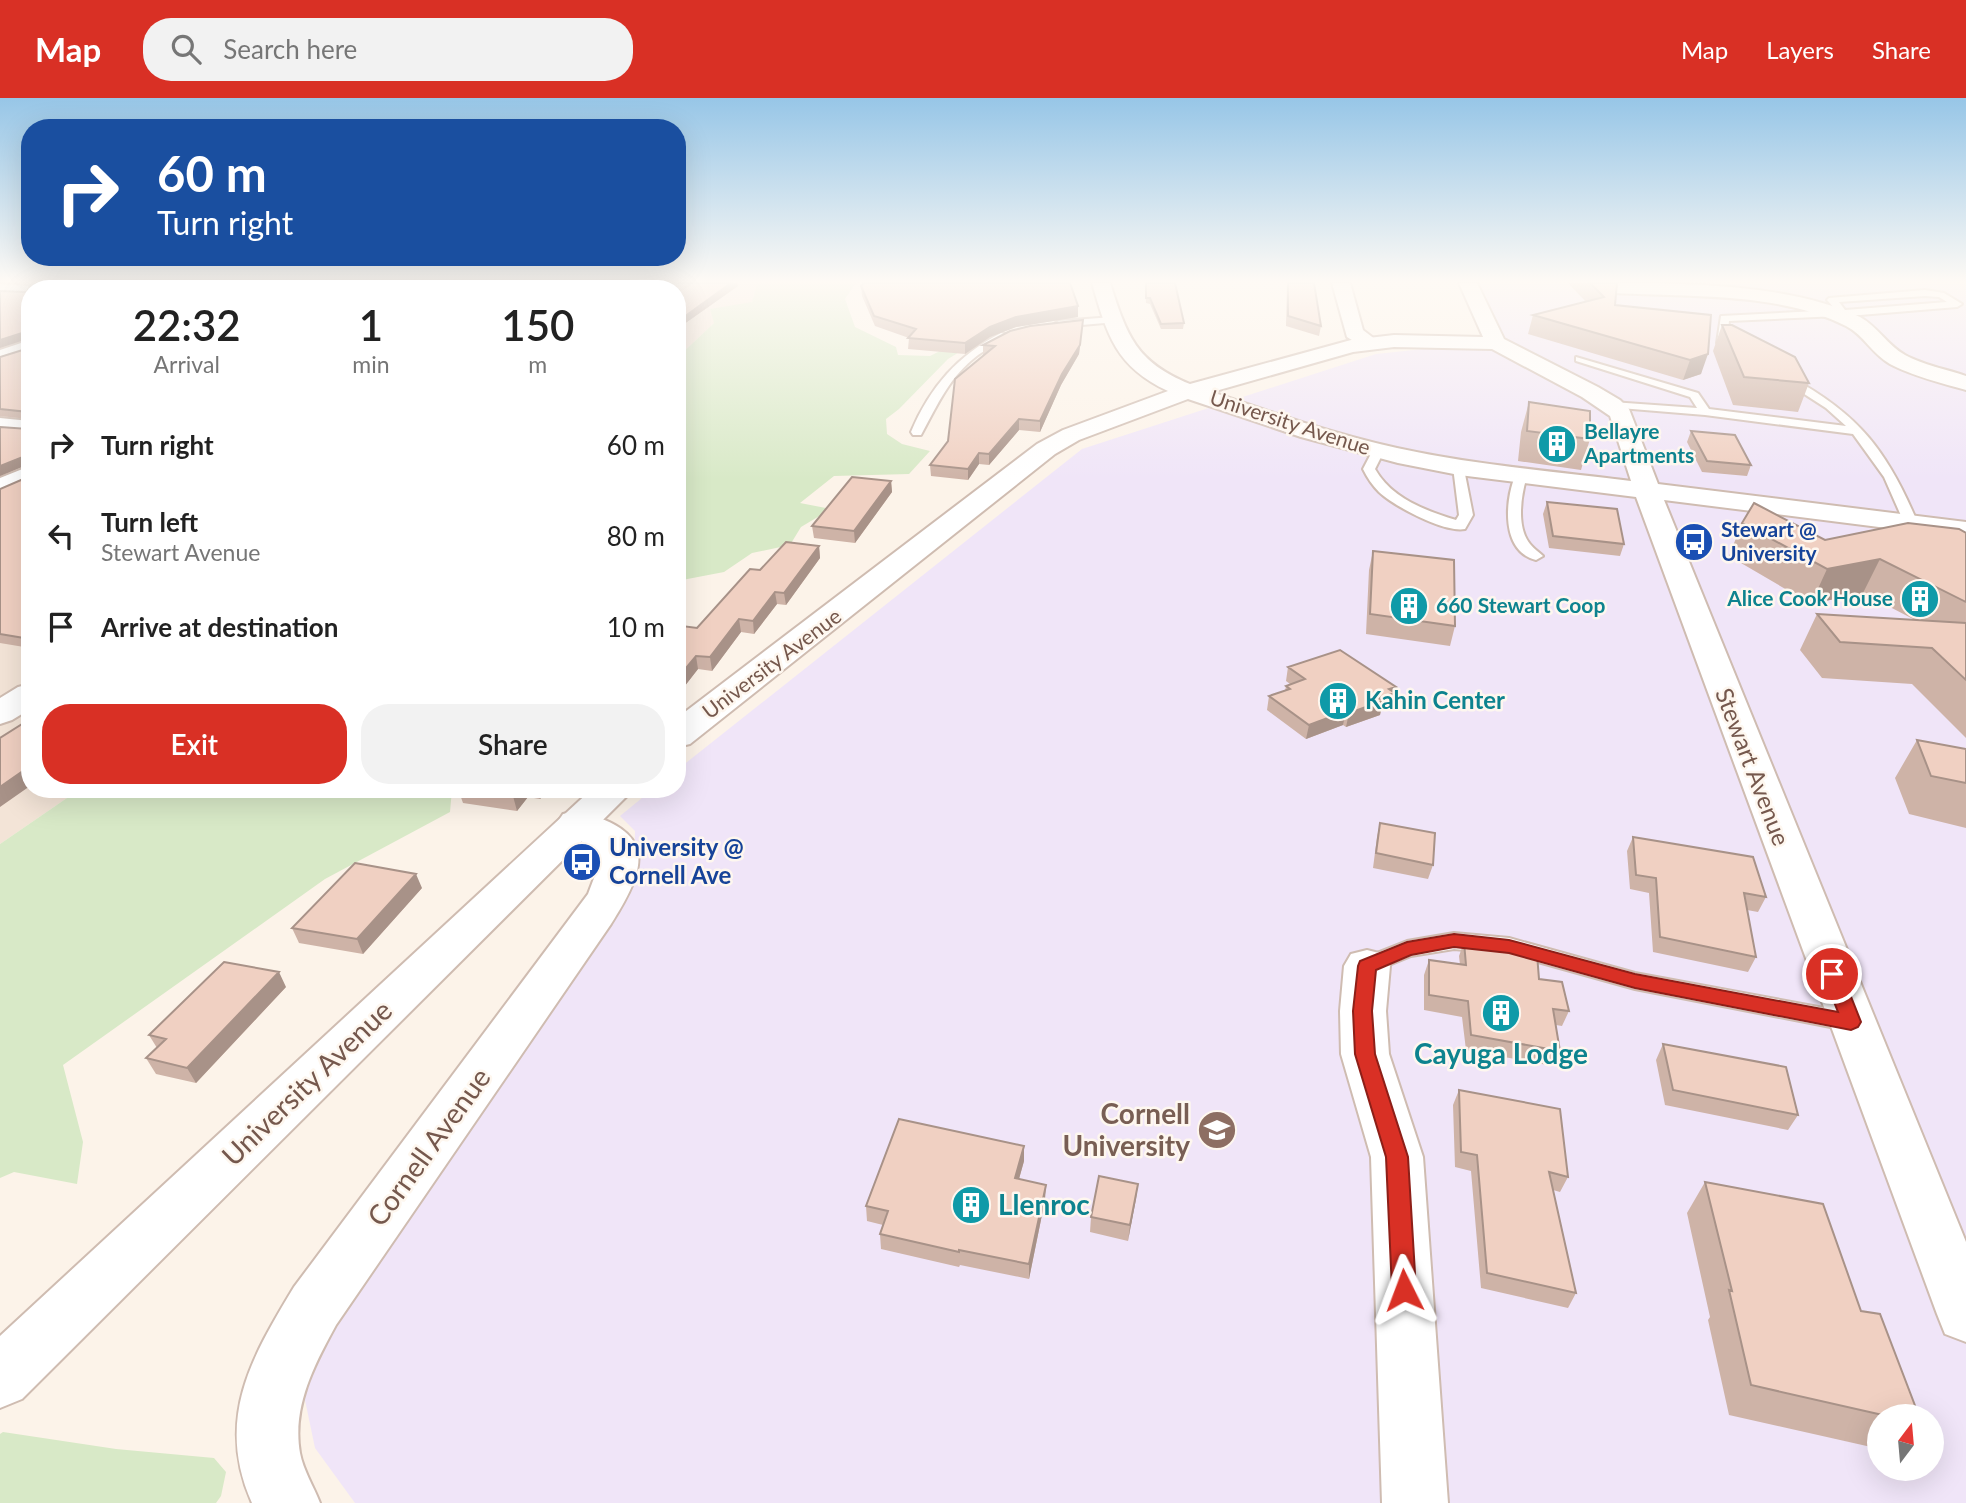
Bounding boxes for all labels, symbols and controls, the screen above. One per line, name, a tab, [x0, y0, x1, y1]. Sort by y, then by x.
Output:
search box	[143, 18, 633, 81]
text: Map	[35, 29, 101, 69]
icon: search	[167, 30, 205, 68]
text: Search here	[223, 33, 357, 65]
text: Map	[1681, 35, 1728, 64]
text: Layers	[1766, 35, 1834, 64]
text: Share	[1872, 35, 1931, 64]
text: 60 m	[157, 144, 267, 202]
icon: right	[42, 147, 133, 238]
text: Turn right	[157, 203, 293, 242]
text: 22:32	[133, 300, 241, 350]
text: 1	[359, 300, 383, 350]
text: 150	[501, 300, 574, 350]
text: Arrival	[154, 350, 220, 378]
text: min	[352, 350, 390, 378]
text: m	[528, 350, 547, 378]
street label: University Avenue	[1207, 384, 1374, 459]
place label: Bellayre Apartments	[1583, 418, 1694, 467]
building icon: Bellayre Apartments	[1536, 423, 1578, 465]
icon: right	[42, 426, 80, 464]
text: Turn right	[101, 429, 214, 461]
text: 60 m	[607, 429, 665, 461]
text: Turn left	[101, 506, 198, 538]
place label: Stewart @ University	[1721, 516, 1818, 565]
icon: left	[42, 517, 80, 555]
text: 80 m	[607, 520, 665, 552]
bus stop icon: Stewart @ University	[1673, 521, 1715, 563]
text: Stewart Avenue	[101, 538, 260, 566]
building icon: Alice Cook House	[1899, 578, 1941, 620]
building icon: 660 Stewart Coop	[1388, 585, 1430, 627]
place label: Alice Cook House	[1726, 585, 1893, 610]
place label: 660 Stewart Coop	[1436, 592, 1605, 617]
street label: University Avenue	[697, 602, 845, 723]
icon: arrive	[42, 608, 80, 646]
text: Arrive at destination	[101, 611, 338, 643]
text: 10 m	[607, 611, 665, 643]
building icon: Kahin Center	[1317, 680, 1359, 722]
street label: Stewart Avenue	[1710, 684, 1797, 849]
place label: Kahin Center	[1365, 685, 1505, 714]
button: Exit	[42, 704, 347, 784]
button: Share	[361, 704, 665, 784]
place label: University @ Cornell Ave	[609, 832, 744, 889]
bus stop icon: University @ Cornell Ave	[561, 841, 603, 883]
pin	[1802, 944, 1862, 1004]
icon: arrive	[1813, 955, 1851, 993]
building icon: Cayuga Lodge	[1480, 992, 1522, 1034]
street label: University Avenue	[214, 993, 398, 1172]
place label: Cayuga Lodge	[1414, 1036, 1588, 1070]
street label: Cornell Avenue	[359, 1061, 497, 1232]
place label: Cornell University	[1062, 1096, 1190, 1162]
school or university icon: Cornell University	[1196, 1109, 1238, 1151]
building icon: Llenroc	[950, 1184, 992, 1226]
place label: Llenroc	[998, 1187, 1090, 1221]
position arrow	[1367, 1253, 1441, 1327]
north arrow	[1867, 1404, 1944, 1480]
map controls	[1867, 1404, 1944, 1481]

